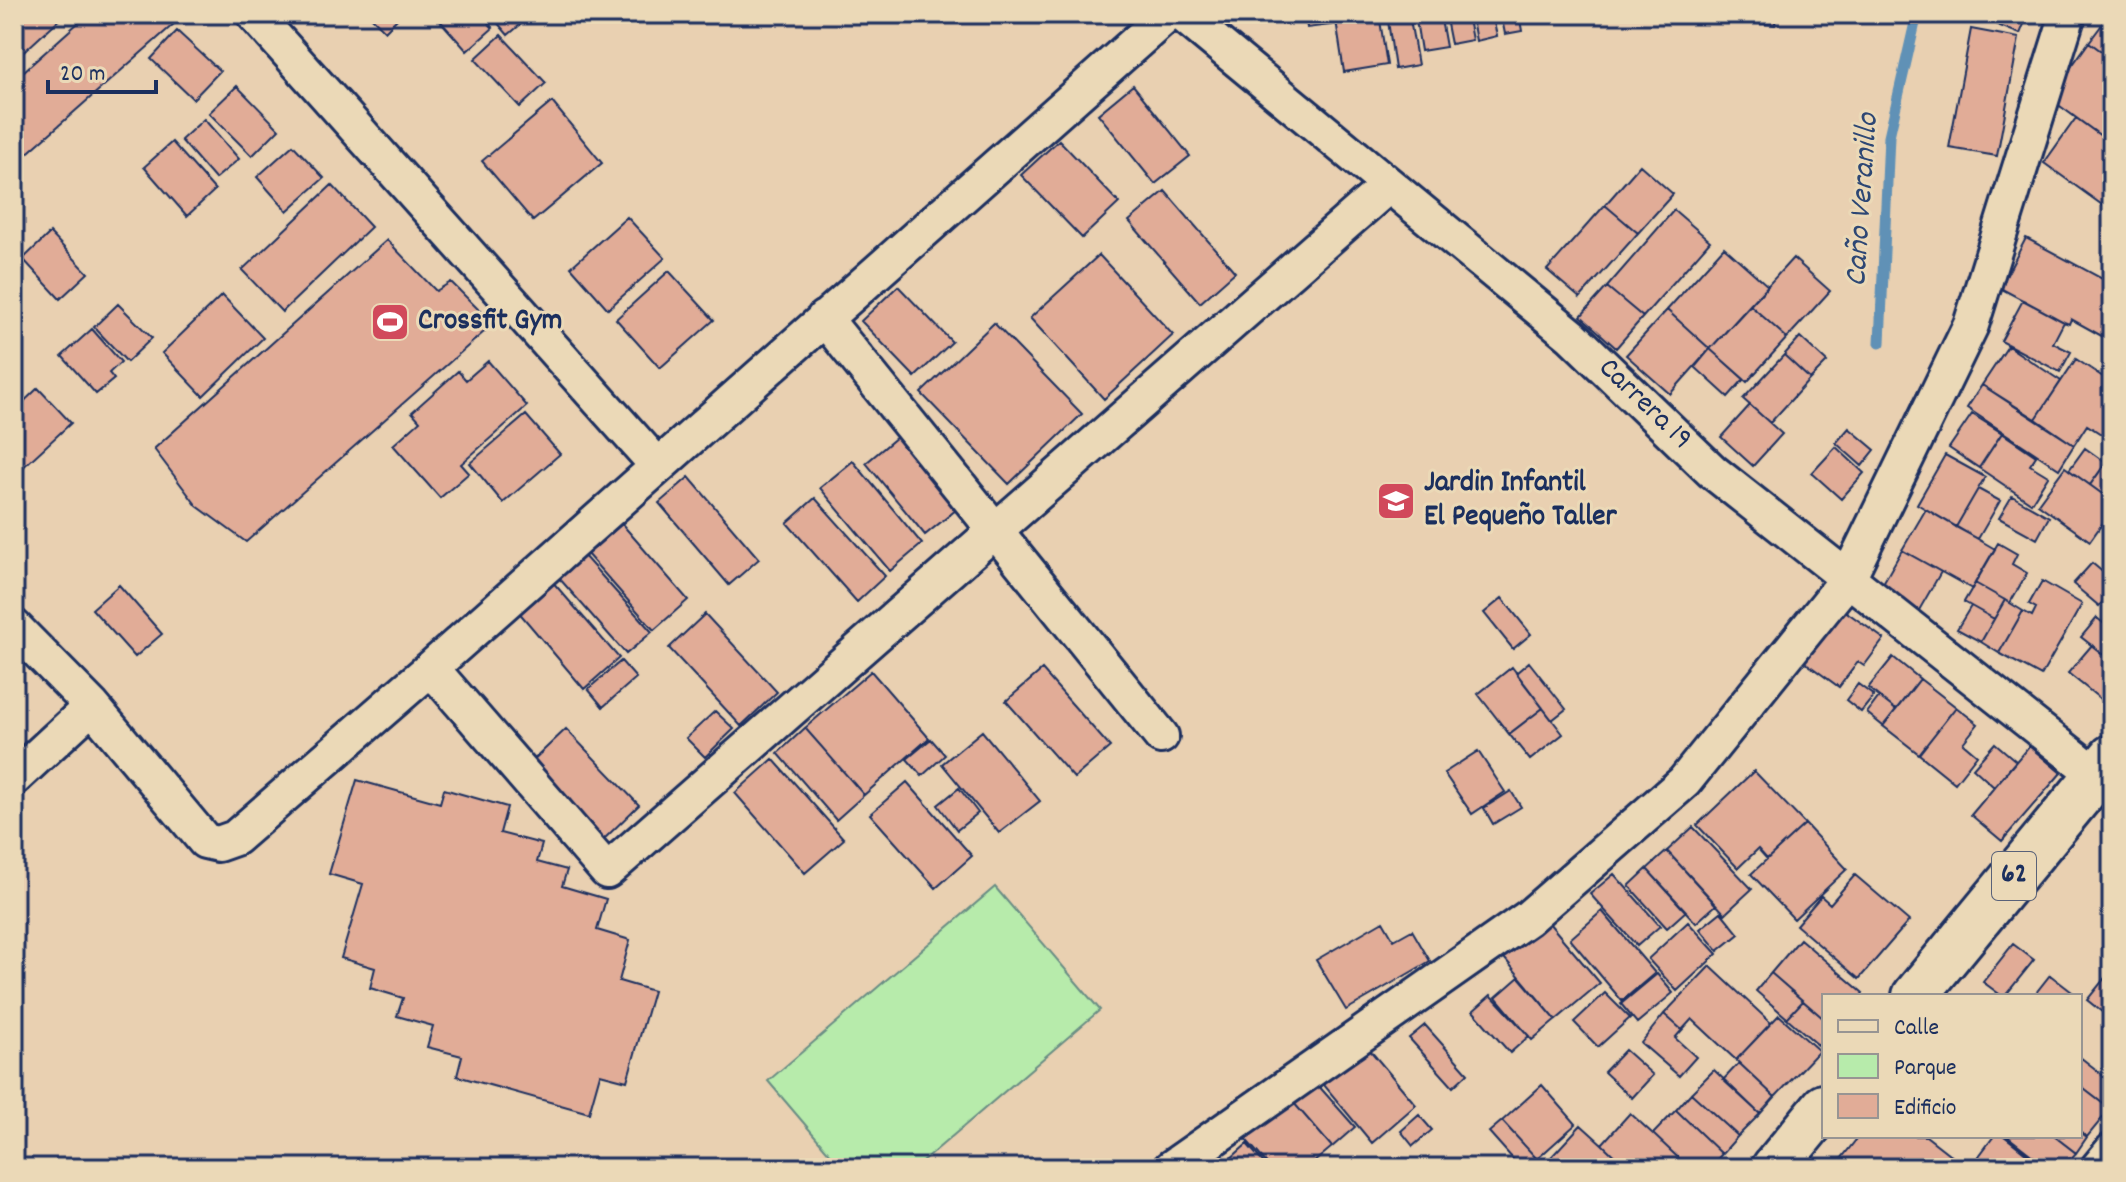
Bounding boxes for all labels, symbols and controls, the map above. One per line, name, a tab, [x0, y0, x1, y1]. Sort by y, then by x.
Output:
scale bar	[48, 44, 156, 94]
text: 20 m	[60, 58, 106, 92]
water label: Caño Veranillo	[1835, 110, 1893, 288]
sports icon: Crossfit Gym	[369, 301, 411, 343]
place label: Crossfit Gym	[418, 301, 562, 344]
street label: Carrera 19	[1587, 349, 1701, 461]
place label: Jardin Infantil El Pequeño Taller	[1424, 463, 1618, 540]
school or university icon: Jardin Infantil El Pequeño Taller	[1375, 480, 1417, 522]
road number: 62	[1992, 852, 2036, 900]
legend	[1822, 994, 2082, 1138]
text: Calle	[1894, 1012, 1939, 1046]
text: Parque	[1894, 1052, 1957, 1086]
text: Edificio	[1894, 1092, 1956, 1126]

